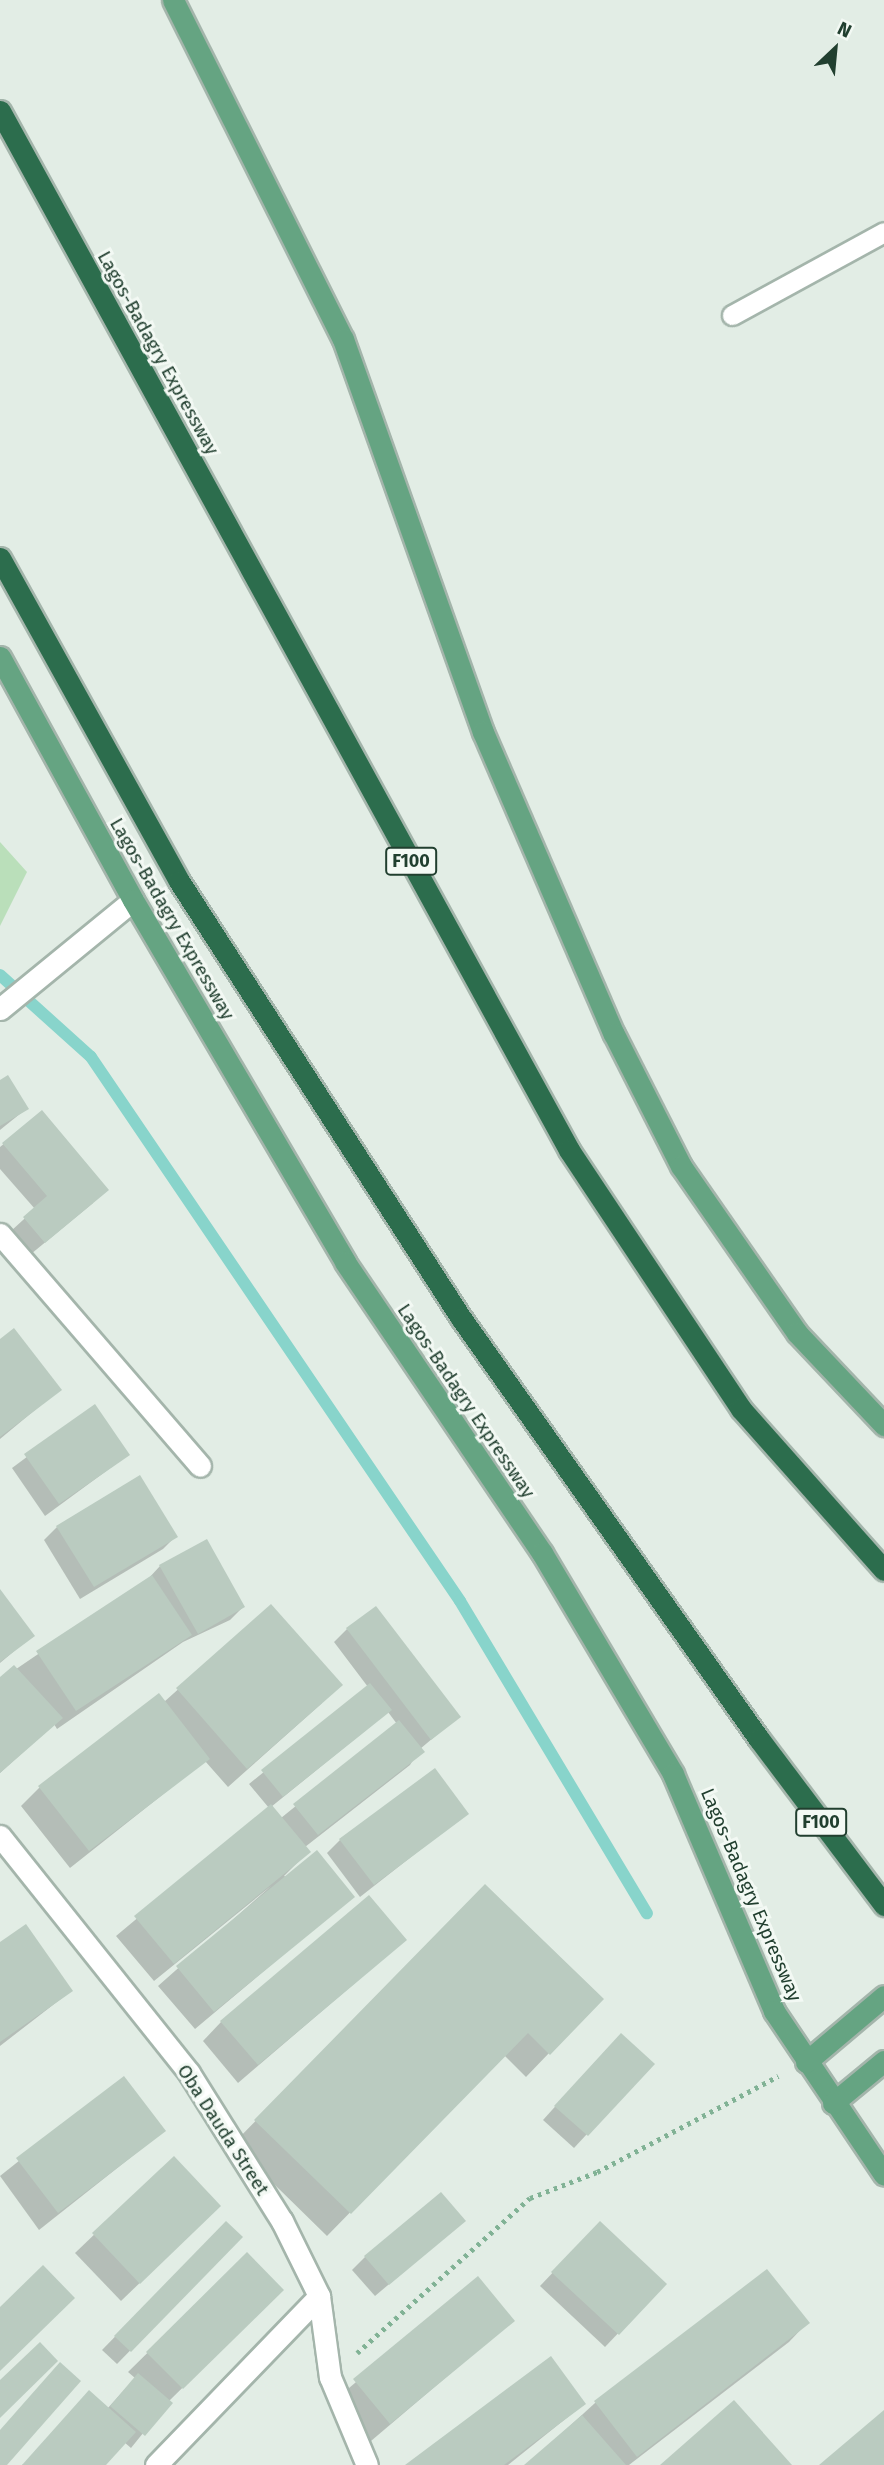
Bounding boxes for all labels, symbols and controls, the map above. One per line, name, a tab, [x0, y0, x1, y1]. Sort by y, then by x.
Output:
north arrow	[800, 14, 870, 84]
text: N	[834, 17, 855, 43]
street label: Lagos-Badagry Expressway	[92, 247, 224, 459]
street label: Lagos-Badagry Expressway	[105, 814, 239, 1024]
road number: F100	[385, 846, 437, 876]
street label: Lagos-Badagry Expressway	[392, 1300, 540, 1502]
street label: Lagos-Badagry Expressway	[696, 1785, 806, 2005]
road number: F100	[795, 1808, 847, 1836]
street label: Oba Dauda Street	[172, 2060, 274, 2200]

